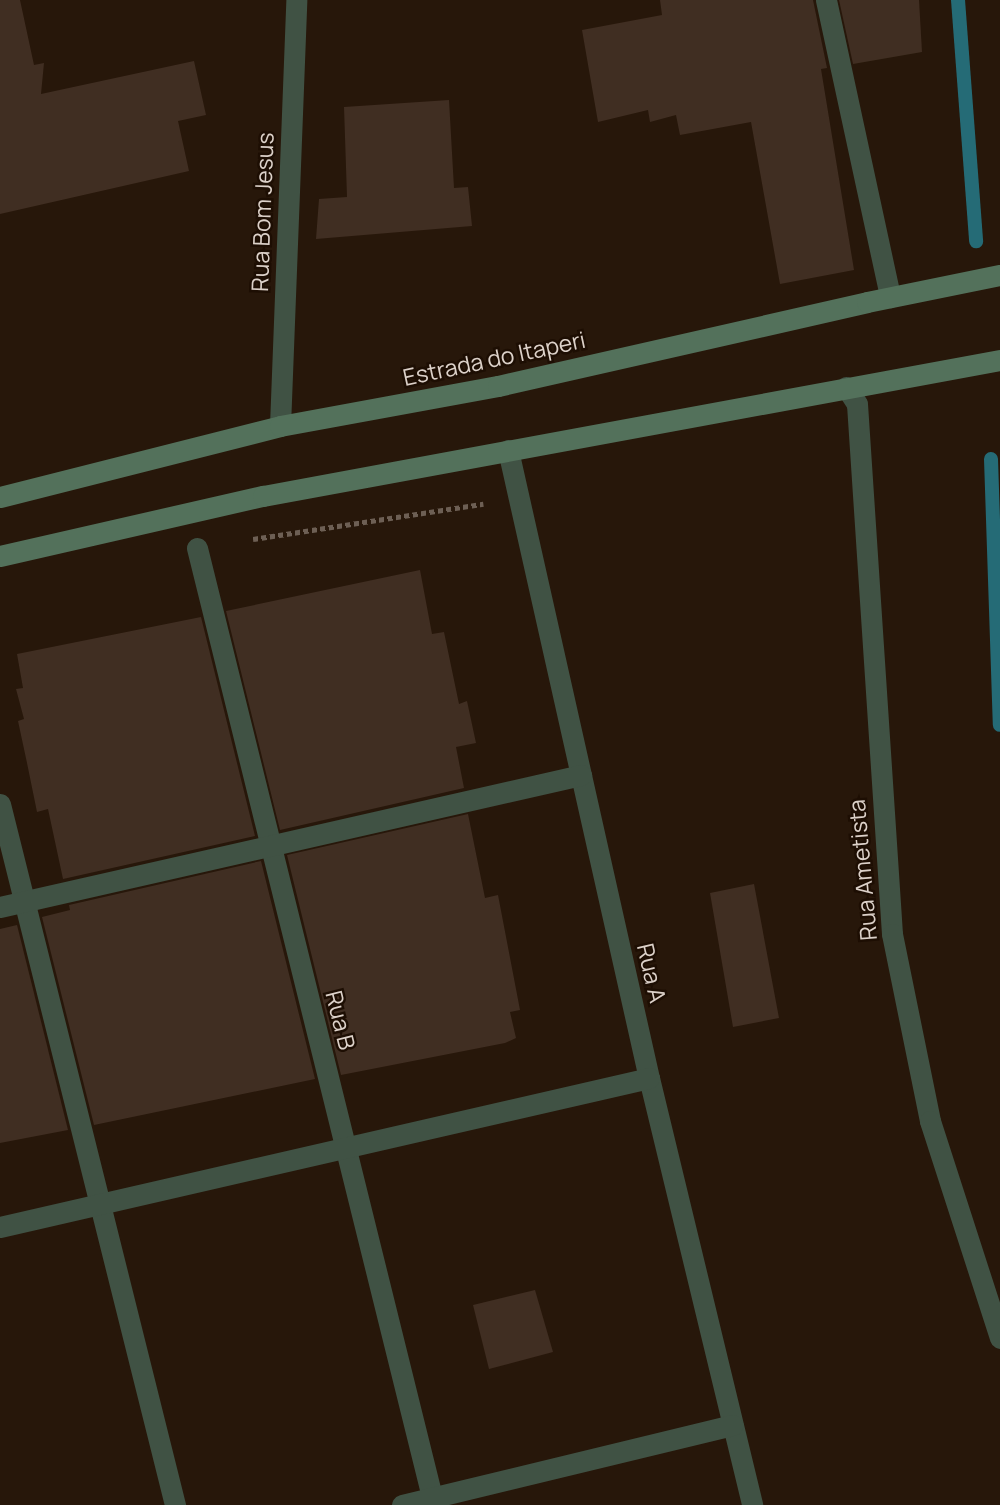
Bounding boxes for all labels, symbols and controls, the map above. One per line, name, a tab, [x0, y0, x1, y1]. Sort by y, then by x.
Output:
street label: Rua Bom Jesus	[245, 132, 279, 292]
street label: Estrada do Itaperi	[400, 325, 588, 391]
street label: Rua Ametista	[842, 798, 882, 942]
street label: Rua A	[632, 941, 672, 1005]
street label: Rua B	[320, 988, 362, 1052]

